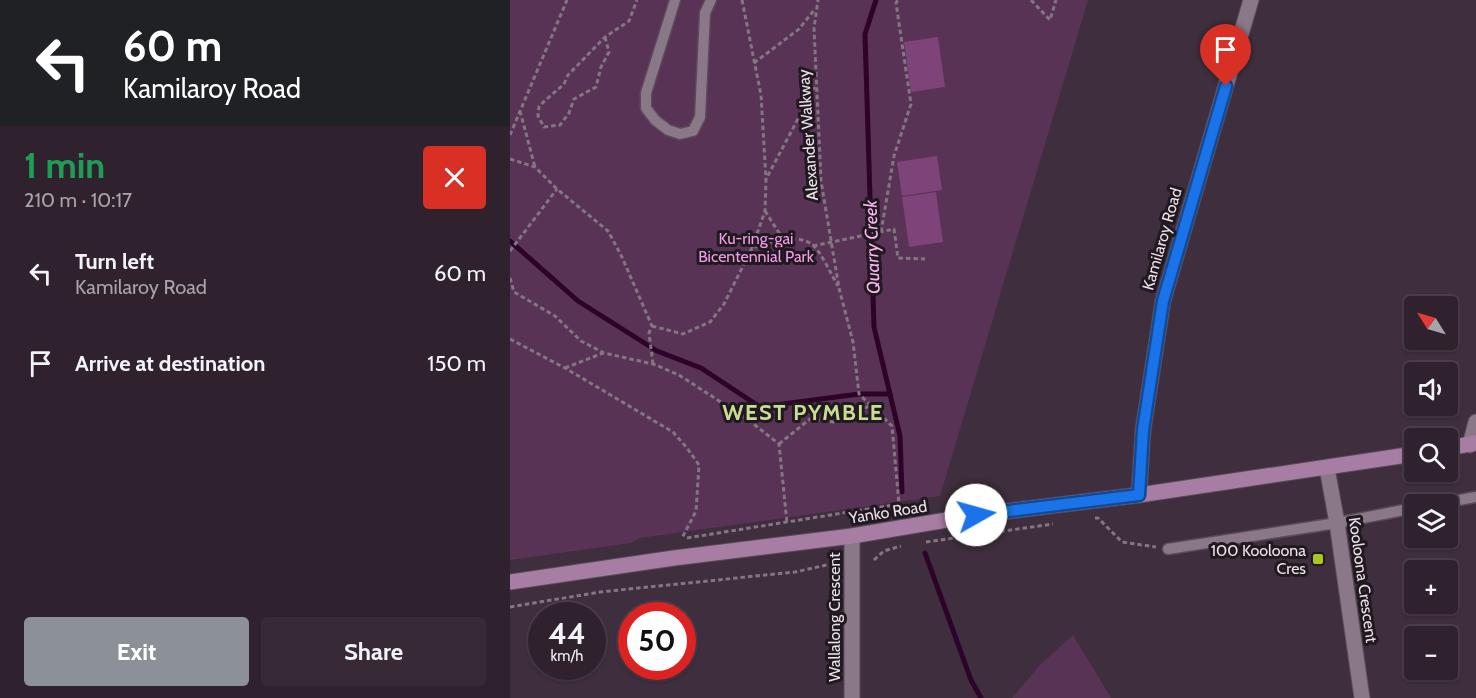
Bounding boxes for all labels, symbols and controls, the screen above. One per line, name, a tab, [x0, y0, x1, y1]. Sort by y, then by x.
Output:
text: 60 m	[123, 20, 222, 72]
icon: left	[24, 24, 102, 102]
pin	[1200, 24, 1251, 86]
icon: arrive	[1209, 33, 1242, 66]
street label: Alexander Walkway	[794, 69, 822, 201]
text: Kamilaroy Road	[123, 72, 301, 105]
text: 1 min	[24, 143, 105, 187]
button: close	[423, 146, 486, 209]
street label: Kamilaroy Road	[1138, 186, 1186, 292]
text: 210 m · 10:17	[24, 188, 132, 212]
water label: Quarry Creek	[859, 198, 885, 294]
park label: Ku-ring-gai Bicentennial Park	[698, 229, 815, 266]
text: Turn left	[75, 248, 154, 275]
icon: left	[24, 257, 57, 290]
text: 60 m	[434, 260, 486, 287]
text: Kamilaroy Road	[75, 275, 207, 299]
north arrow	[1404, 296, 1458, 350]
map controls	[1404, 296, 1458, 680]
icon: arrive	[24, 347, 57, 380]
text: Arrive at destination	[75, 350, 265, 377]
text: 150 m	[427, 350, 486, 377]
button: sound	[1404, 362, 1458, 416]
district label: WEST PYMBLE	[722, 399, 884, 426]
button: search	[1404, 428, 1458, 482]
position arrow	[944, 483, 1008, 547]
button: layers	[1404, 494, 1458, 548]
street label: Yanko Road	[847, 496, 928, 528]
street label: Kooloona Crescent	[1345, 516, 1381, 645]
place label: 100 Kooloona Cres	[1211, 541, 1306, 578]
street label: Wallalong Crescent	[825, 552, 844, 682]
marker: 100 Kooloona Cres	[1311, 552, 1325, 566]
button: +	[1404, 560, 1458, 614]
speed limit sign: 50	[618, 602, 696, 680]
text: 44	[548, 615, 586, 652]
button: Exit	[24, 617, 249, 686]
button: Share	[261, 617, 486, 686]
button: −	[1404, 626, 1458, 680]
text: km/h	[551, 647, 583, 665]

